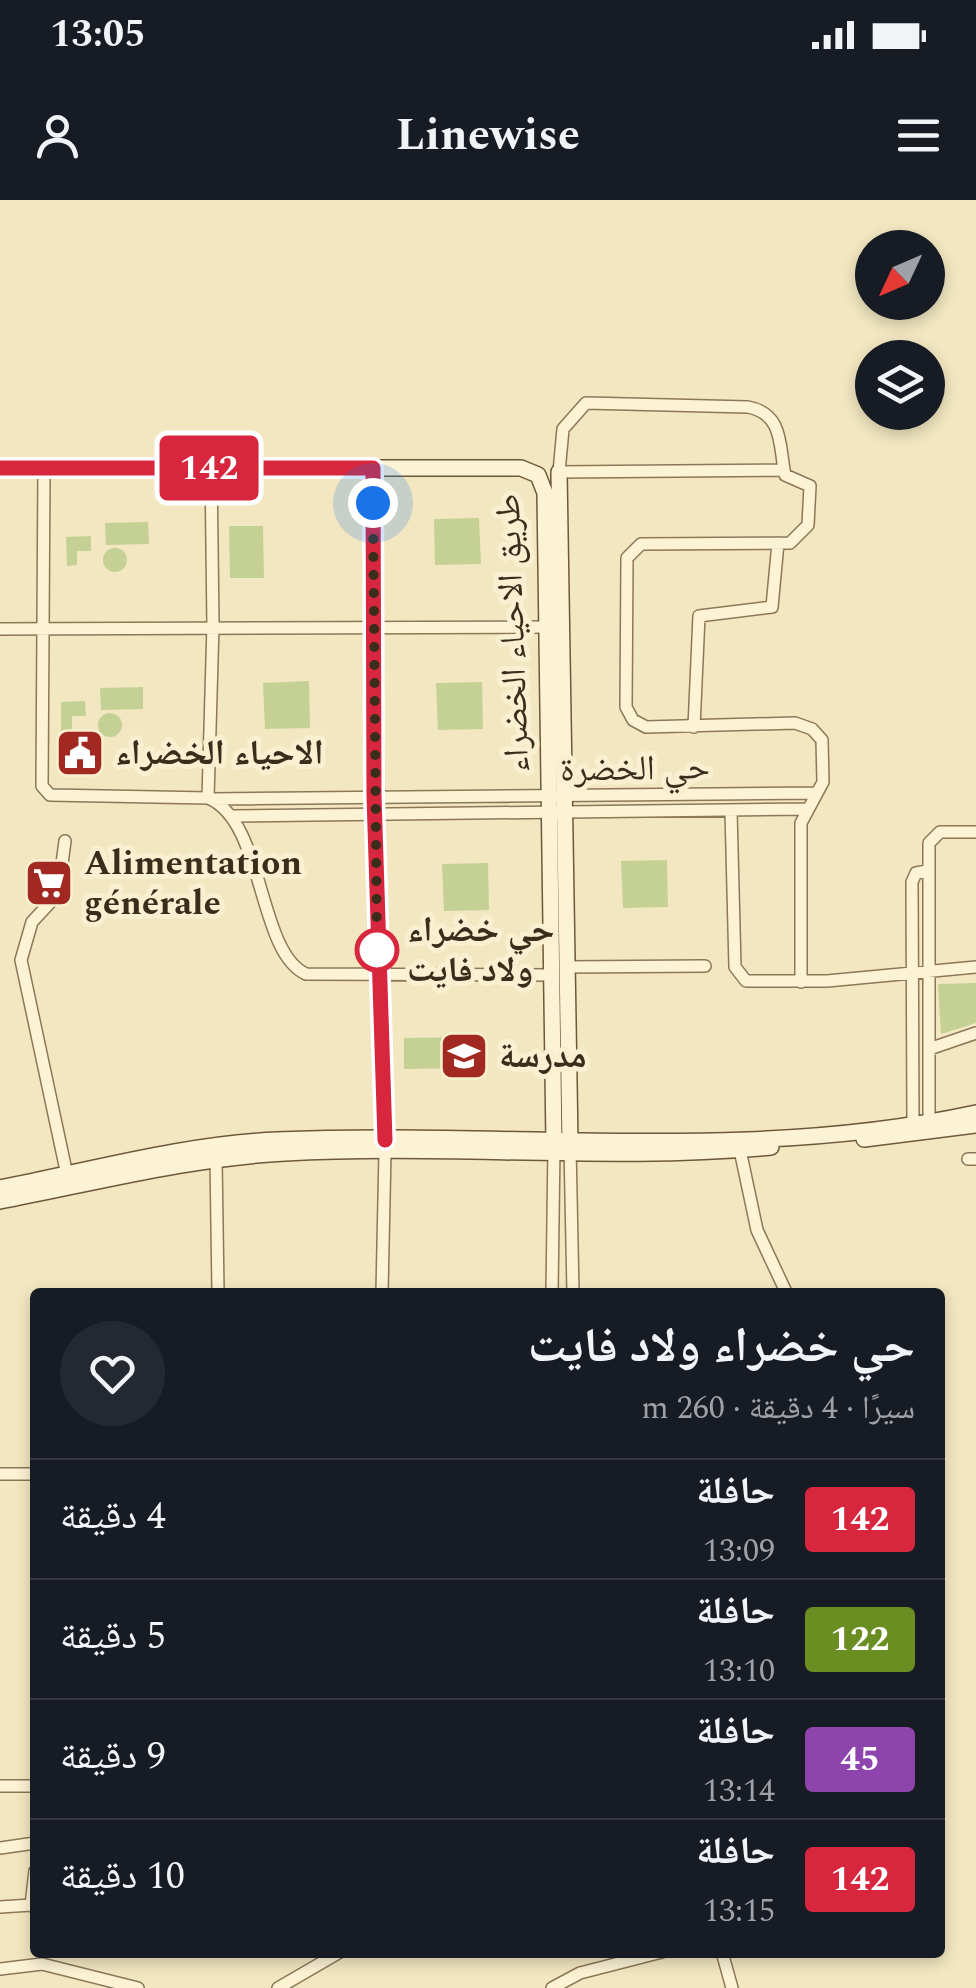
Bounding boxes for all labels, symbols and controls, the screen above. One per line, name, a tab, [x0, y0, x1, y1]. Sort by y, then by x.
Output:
text: 13:05	[50, 6, 145, 64]
text: Linewise	[396, 101, 580, 170]
icon: person	[30, 108, 85, 163]
icon: menu	[891, 108, 946, 163]
north arrow	[855, 230, 945, 320]
map controls	[855, 230, 945, 430]
button: layers	[855, 340, 945, 430]
line badge: 142	[152, 436, 266, 500]
text: 142	[180, 442, 238, 495]
your location	[348, 478, 398, 528]
street label: طريق الاحياء الخضراء	[482, 493, 544, 773]
public building icon: الاحياء الخضراء	[54, 727, 106, 779]
place label: الاحياء الخضراء	[115, 727, 324, 780]
street label: حي الخضرة	[560, 741, 710, 797]
place label: Alimentation générale	[84, 837, 302, 930]
supermarket icon: Alimentation générale	[23, 857, 75, 909]
place label: حي خضراء ولاد فايت	[407, 904, 555, 997]
marker: حي خضراء ولاد فايت	[356, 929, 398, 971]
school or university icon: مدرسة	[438, 1030, 490, 1082]
place label: مدرسة	[499, 1030, 587, 1083]
text: حي خضراء ولاد فايت	[528, 1310, 915, 1383]
button: heart	[60, 1321, 165, 1426]
text: سيرًا · 4 دقيقة · 260 m	[641, 1384, 915, 1433]
text: حافلة	[696, 1463, 775, 1521]
text: 4 دقيقة	[60, 1488, 166, 1546]
text: 142	[831, 1493, 889, 1546]
text: 13:09	[703, 1527, 775, 1576]
text: حافلة	[696, 1583, 775, 1641]
text: 5 دقيقة	[60, 1608, 166, 1666]
text: 122	[831, 1613, 889, 1666]
text: 13:10	[703, 1647, 775, 1696]
text: حافلة	[696, 1703, 775, 1761]
text: 9 دقيقة	[60, 1728, 166, 1786]
text: 45	[840, 1733, 880, 1786]
text: 13:14	[703, 1767, 775, 1816]
text: حافلة	[696, 1823, 775, 1881]
text: 10 دقيقة	[60, 1848, 185, 1906]
text: 142	[831, 1853, 889, 1906]
text: 13:15	[703, 1887, 775, 1936]

